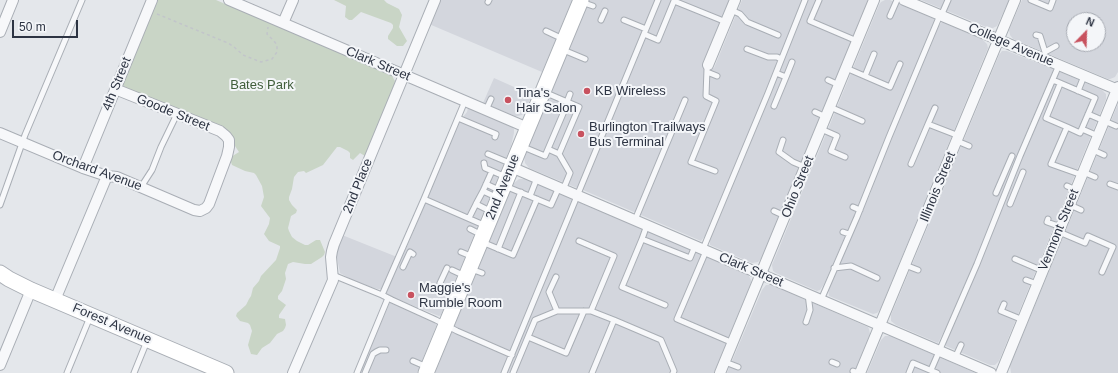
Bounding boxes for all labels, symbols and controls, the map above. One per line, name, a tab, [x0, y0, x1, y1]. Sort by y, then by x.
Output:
scale bar	[14, 12, 80, 38]
north arrow	[1066, 12, 1106, 52]
text: N	[1084, 15, 1096, 29]
text: 50 m	[19, 20, 46, 34]
street label: College Avenue	[966, 20, 1056, 70]
street label: Clark Street	[343, 43, 413, 85]
street label: 4th Street	[99, 55, 135, 113]
park label: Bates Park	[230, 77, 294, 93]
place label: KB Wireless	[595, 83, 666, 99]
place label: Tina's Hair Salon	[516, 85, 577, 116]
marker: KB Wireless	[582, 86, 592, 96]
street label: Goode Street	[134, 91, 212, 135]
marker: Tina's Hair Salon	[503, 95, 513, 105]
place label: Burlington Trailways Bus Terminal	[589, 119, 706, 150]
marker: Burlington Trailways Bus Terminal	[576, 129, 586, 139]
street label: Orchard Avenue	[50, 148, 144, 194]
street label: Illinois Street	[917, 150, 959, 224]
street label: 2nd Avenue	[483, 152, 523, 222]
street label: Ohio Street	[778, 154, 818, 220]
street label: 2nd Place	[340, 156, 376, 216]
street label: Vermont Street	[1036, 187, 1082, 273]
street label: Clark Street	[716, 249, 786, 291]
place label: Maggie's Rumble Room	[419, 280, 502, 311]
marker: Maggie's Rumble Room	[406, 290, 416, 300]
street label: Forest Avenue	[70, 300, 154, 348]

